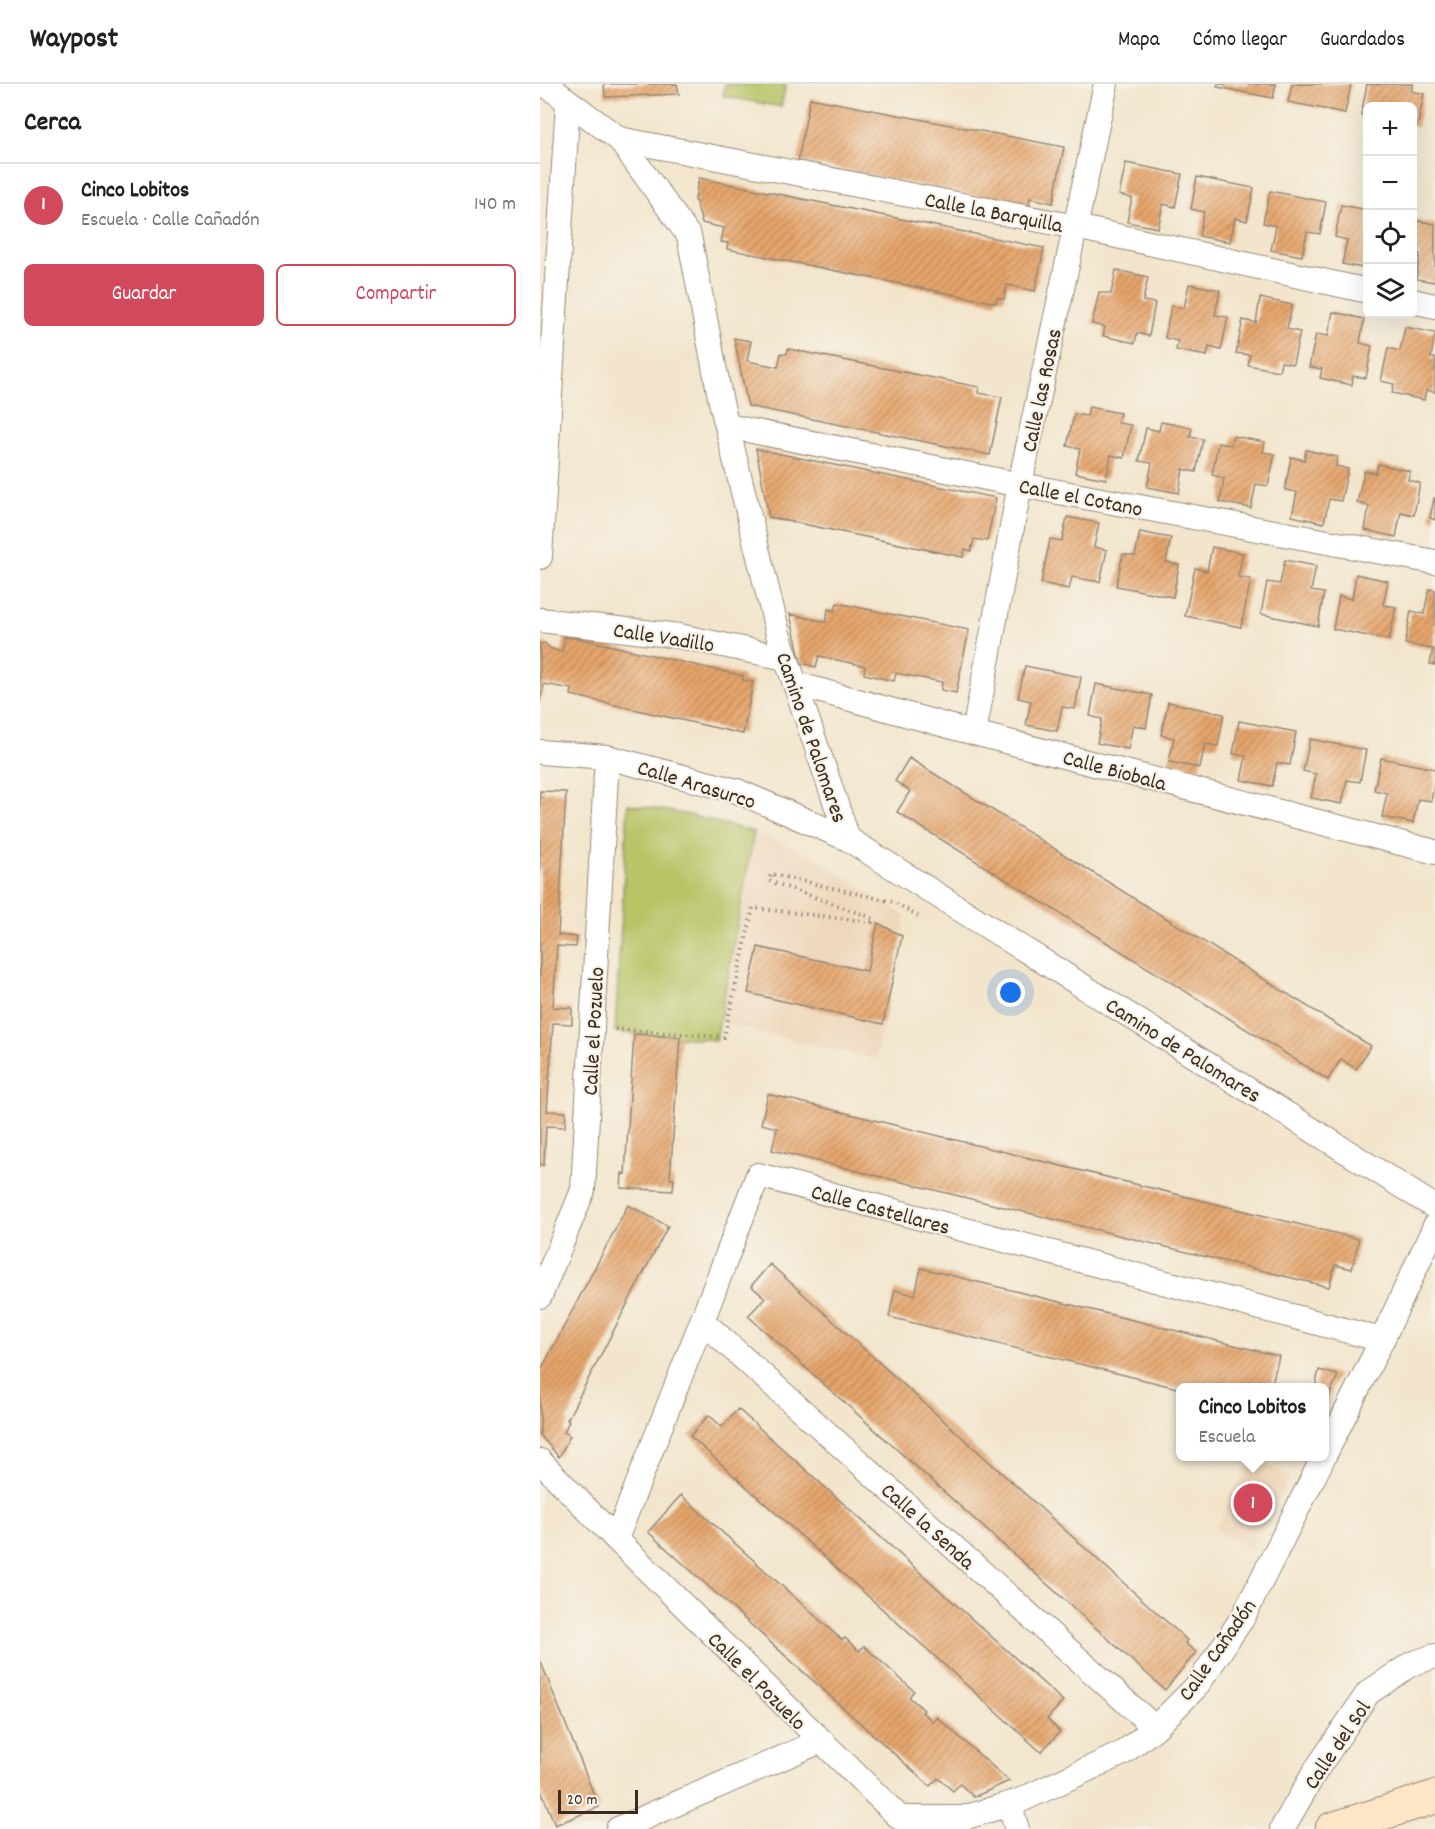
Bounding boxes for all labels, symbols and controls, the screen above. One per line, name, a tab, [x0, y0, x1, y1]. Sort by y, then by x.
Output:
text: Waypost	[30, 21, 118, 61]
text: Mapa	[1118, 26, 1160, 56]
text: Cómo llegar	[1193, 26, 1287, 56]
text: Guardados	[1320, 26, 1405, 56]
map controls	[1363, 102, 1417, 318]
button: +	[1363, 102, 1417, 156]
text: Cerca	[24, 105, 81, 142]
button: −	[1363, 156, 1417, 210]
text: Cinco Lobitos	[81, 176, 189, 207]
street label: Calle la Barquilla	[922, 186, 1066, 243]
text: 1	[41, 191, 46, 219]
text: 140 m	[474, 191, 516, 219]
text: Escuela · Calle Cañadón	[81, 207, 259, 235]
button: locate	[1363, 210, 1417, 264]
button: Guardar	[24, 264, 264, 326]
button: Compartir	[276, 264, 516, 326]
button: layers	[1363, 264, 1417, 318]
street label: Calle las Rosas	[1015, 326, 1072, 455]
street label: Calle el Cotano	[1016, 472, 1145, 527]
street label: Calle Vadillo	[611, 616, 716, 663]
street label: Camino de Palomares	[766, 649, 853, 827]
street label: Calle Biobala	[1059, 744, 1170, 801]
street label: Calle Arasurco	[633, 754, 759, 819]
street label: Calle el Pozuelo	[577, 966, 614, 1096]
your location	[996, 978, 1025, 1007]
street label: Camino de Palomares	[1098, 992, 1266, 1112]
street label: Calle Castellares	[807, 1178, 953, 1245]
popup	[1176, 1383, 1329, 1461]
text: Cinco Lobitos	[1198, 1393, 1307, 1424]
text: Escuela	[1198, 1424, 1255, 1452]
street label: Calle la Senda	[873, 1477, 981, 1579]
pin: 1	[1234, 1480, 1272, 1526]
street label: Calle Cañadón	[1172, 1594, 1265, 1708]
street label: Calle el Pozuelo	[699, 1626, 812, 1739]
street label: Calle del Sol	[1298, 1695, 1380, 1797]
scale bar	[558, 1787, 638, 1814]
text: 20 m	[567, 1789, 597, 1812]

